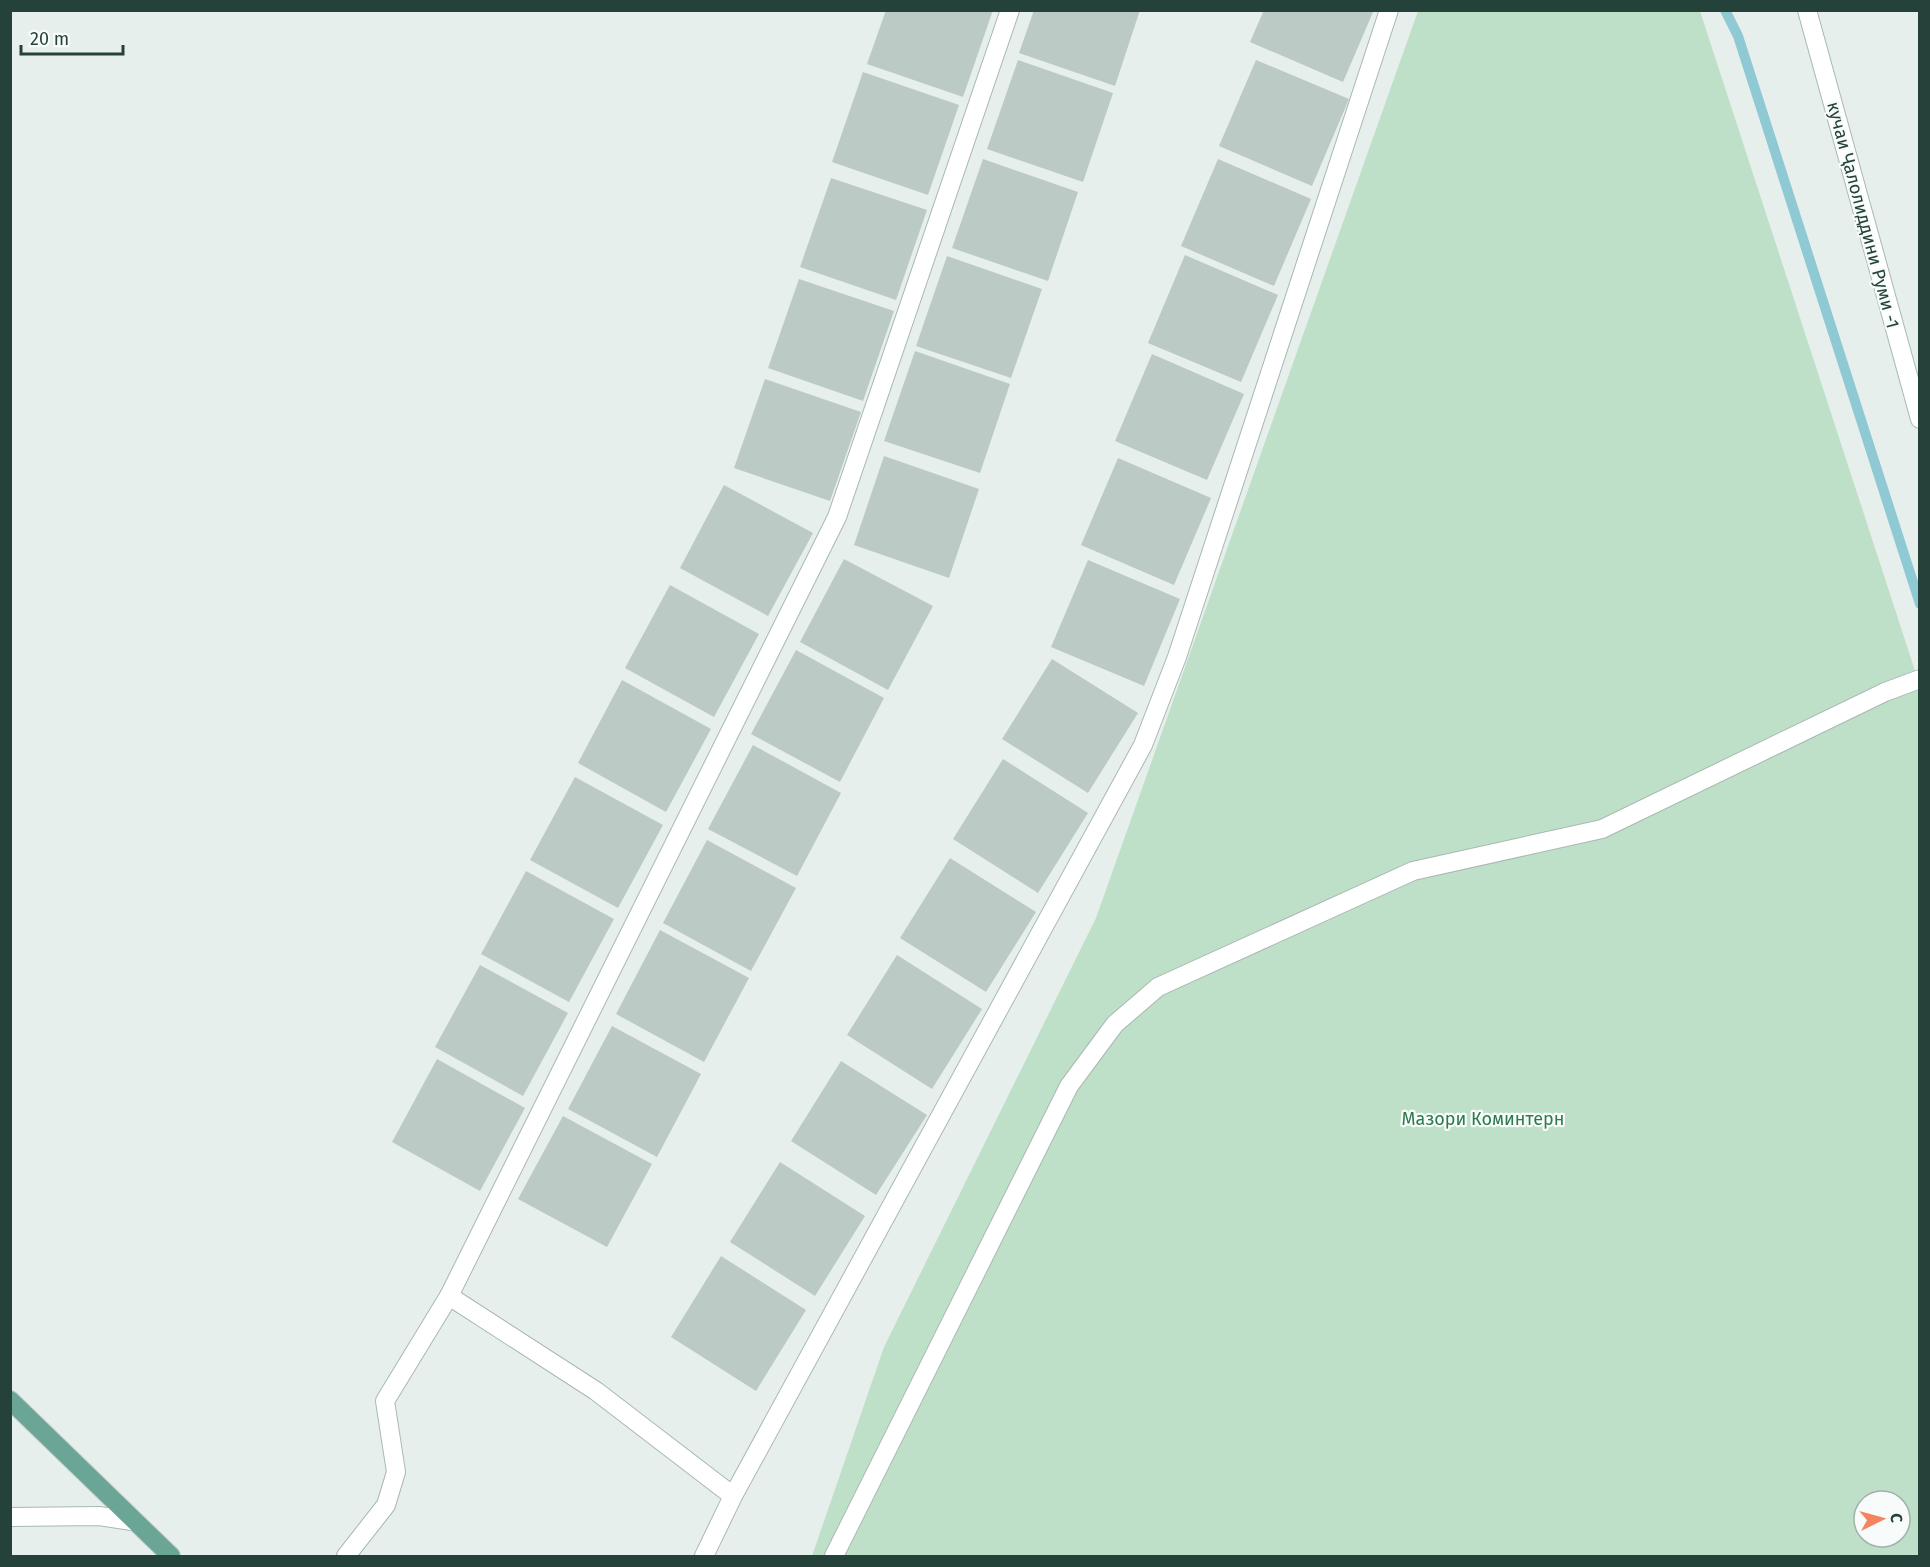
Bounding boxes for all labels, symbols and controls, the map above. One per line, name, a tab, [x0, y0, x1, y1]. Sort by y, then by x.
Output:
scale bar	[21, 18, 123, 56]
text: 20 m	[30, 28, 69, 50]
street label: кучаи Ҷалолиддини Руми -1	[1822, 99, 1904, 331]
park label: Мазори Коминтерн	[1402, 1108, 1564, 1130]
north arrow	[1852, 1489, 1912, 1549]
text: С	[1887, 1512, 1906, 1524]

